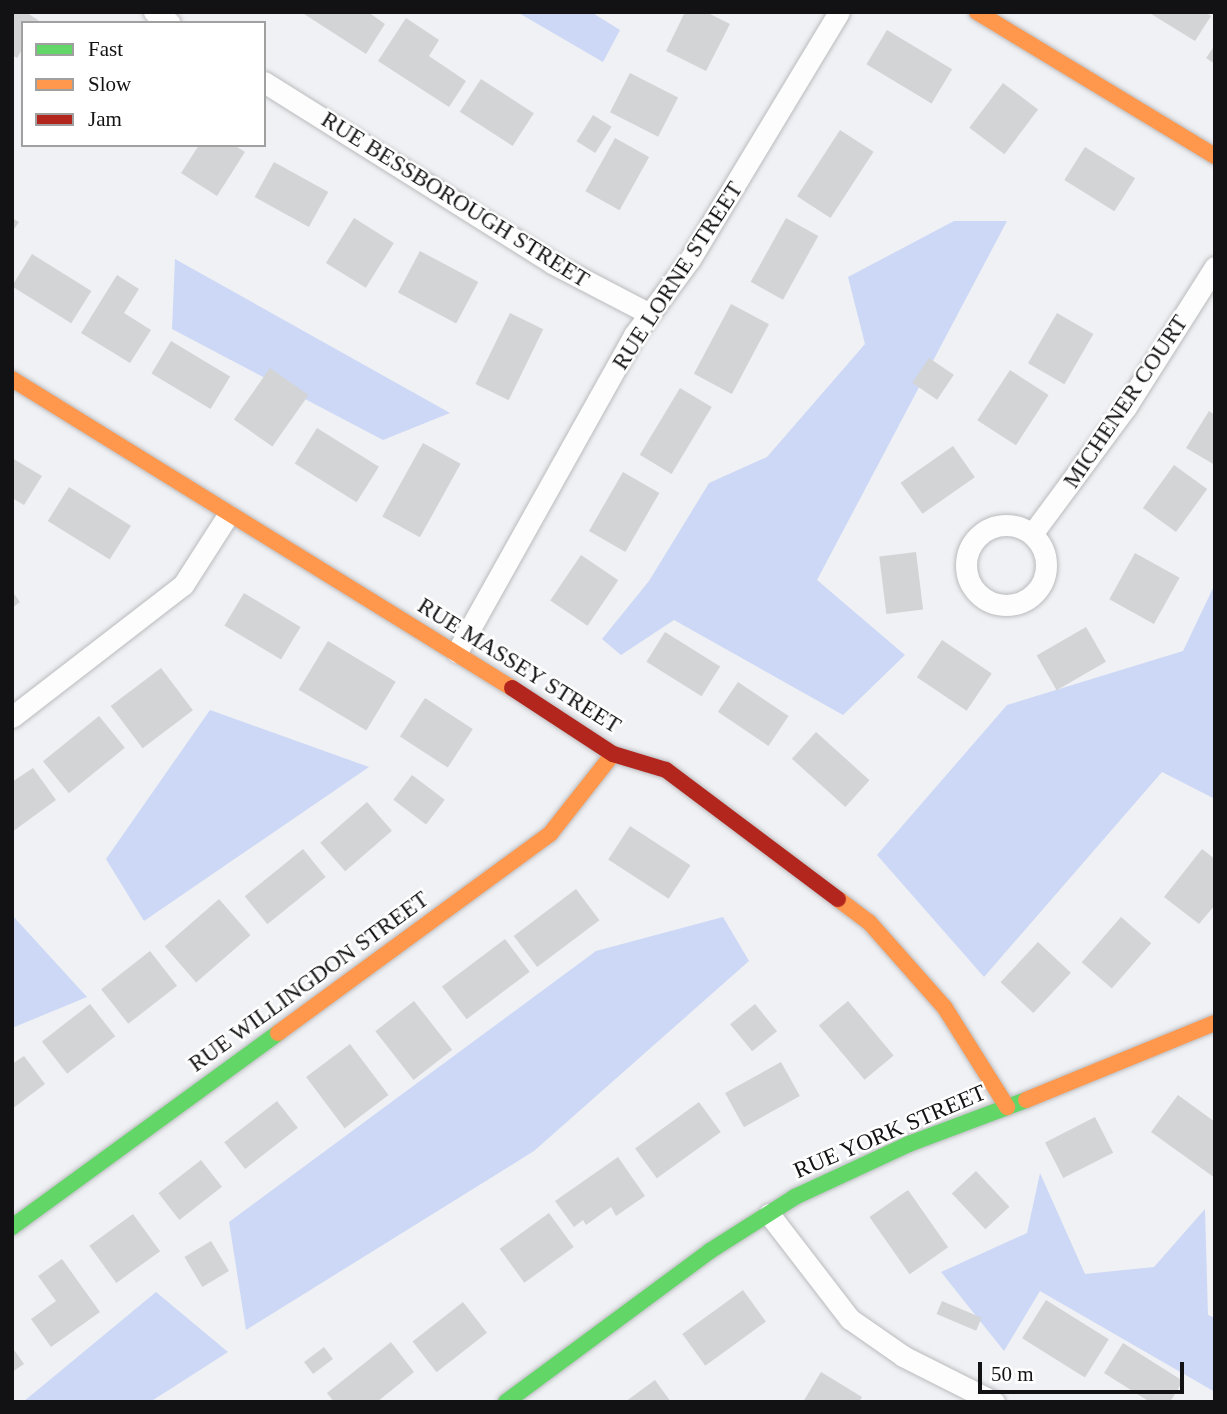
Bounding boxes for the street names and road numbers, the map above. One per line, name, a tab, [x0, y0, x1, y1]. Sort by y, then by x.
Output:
street label: RUE BESSBOROUGH STREET	[316, 106, 594, 294]
street label: RUE LORNE STREET	[607, 177, 749, 375]
street label: MICHENER COURT	[1058, 310, 1194, 494]
street label: RUE MASSEY STREET	[412, 592, 626, 740]
street label: RUE WILLINGDON STREET	[184, 886, 434, 1078]
street label: RUE YORK STREET	[789, 1079, 991, 1185]

